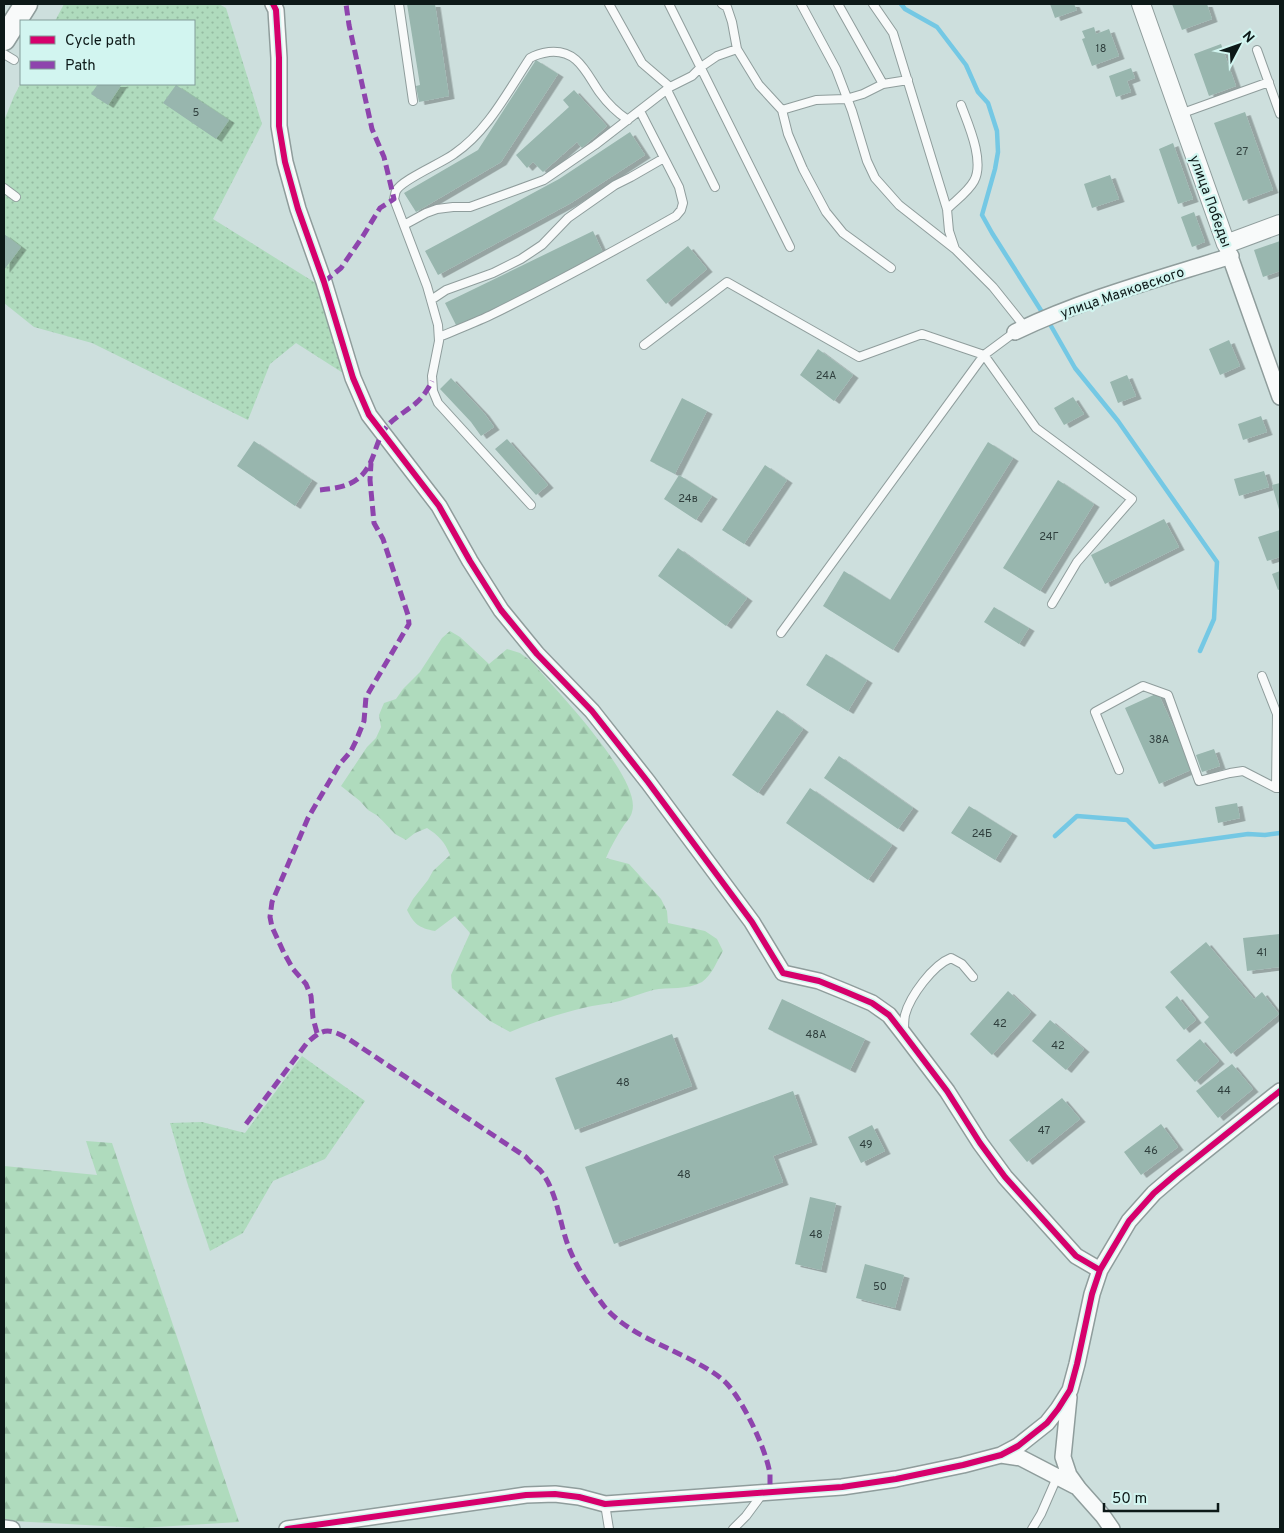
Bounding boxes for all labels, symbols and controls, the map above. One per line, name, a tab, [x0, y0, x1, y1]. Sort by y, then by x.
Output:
legend	[20, 20, 195, 85]
north arrow	[1214, 20, 1264, 70]
text: N	[1238, 28, 1257, 47]
text: Cycle path	[65, 32, 136, 51]
house number: 18	[1096, 42, 1106, 56]
text: Path	[65, 57, 96, 76]
house number: 5	[193, 106, 200, 120]
house number: 27	[1236, 145, 1248, 159]
street label: улица Победы	[1185, 153, 1234, 250]
street label: улица Маяковского	[1058, 264, 1187, 323]
house number: 24А	[816, 369, 836, 383]
house number: 24в	[678, 492, 698, 506]
house number: 24Г	[1039, 530, 1059, 544]
house number: 38А	[1149, 733, 1169, 747]
house number: 24Б	[972, 827, 992, 841]
house number: 41	[1257, 946, 1267, 960]
house number: 42	[993, 1017, 1007, 1031]
house number: 48А	[806, 1028, 826, 1042]
house number: 42	[1051, 1039, 1065, 1053]
house number: 48	[616, 1076, 630, 1090]
house number: 44	[1217, 1084, 1231, 1098]
house number: 47	[1038, 1124, 1050, 1138]
house number: 49	[859, 1138, 873, 1152]
house number: 46	[1144, 1144, 1158, 1158]
house number: 48	[677, 1168, 691, 1182]
house number: 48	[809, 1228, 823, 1242]
house number: 50	[873, 1280, 887, 1294]
scale bar	[1104, 1480, 1218, 1512]
text: 50 m	[1112, 1490, 1147, 1509]

